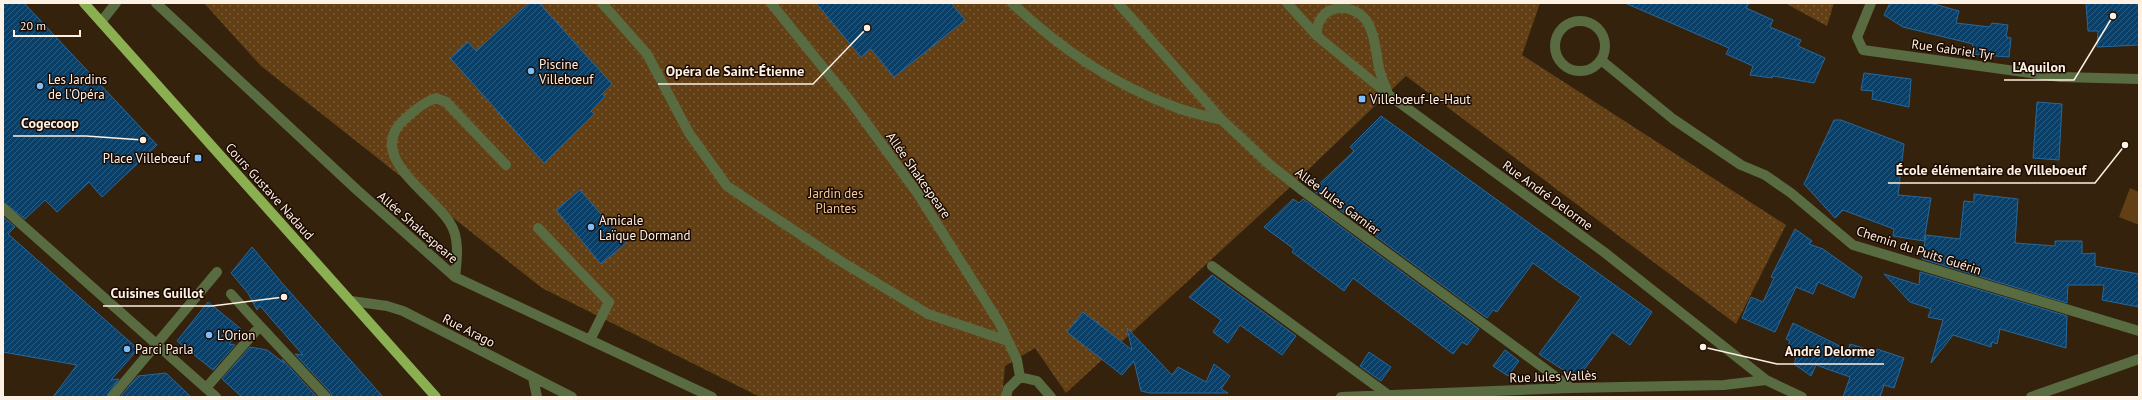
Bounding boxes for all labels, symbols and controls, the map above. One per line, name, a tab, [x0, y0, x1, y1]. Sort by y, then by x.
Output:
scale bar	[14, 12, 80, 38]
text: 20 m	[20, 18, 46, 33]
street label: Rue Gabriel Tyr	[1910, 35, 1996, 64]
callout: L'Aquilon	[2004, 54, 2074, 80]
place label: Piscine Villebœuf	[538, 56, 594, 88]
callout: Opéra de Saint-Étienne	[658, 58, 813, 84]
text: L'Aquilon	[2012, 58, 2066, 76]
text: Opéra de Saint-Étienne	[666, 62, 804, 80]
marker: Piscine Villebœuf	[526, 66, 536, 76]
place label: Les Jardins de l'Opéra	[48, 71, 107, 103]
marker: Les Jardins de l'Opéra	[35, 81, 45, 91]
place label: Villebœuf-le-Haut	[1369, 91, 1471, 108]
marker: Villebœuf-le-Haut	[1357, 94, 1367, 104]
callout: Cogecoop	[13, 110, 86, 136]
text: Cogecoop	[21, 114, 79, 132]
street label: Allée Shakespeare	[883, 129, 955, 222]
street label: Cours Gustave Nadaud	[222, 139, 318, 243]
place label: Place Villebœuf	[103, 150, 191, 167]
marker: Place Villebœuf	[193, 153, 203, 163]
street label: Rue André Delorme	[1499, 157, 1596, 234]
callout: École élémentaire de Villeboeuf	[1888, 157, 2095, 183]
text: École élémentaire de Villeboeuf	[1896, 161, 2088, 179]
street label: Allée Jules Garnier	[1292, 164, 1384, 239]
park label: Jardin des Plantes	[808, 185, 863, 217]
street label: Allée Shakespeare	[374, 188, 462, 267]
place label: Amicale Laïque Dormand	[599, 212, 690, 244]
marker: Amicale Laïque Dormand	[586, 222, 596, 232]
street label: Chemin du Puits Guérin	[1854, 222, 1984, 279]
callout: Cuisines Guillot	[103, 280, 212, 306]
text: Cuisines Guillot	[110, 284, 204, 302]
street label: Rue Arago	[440, 310, 498, 351]
place label: L'Orion	[217, 327, 255, 344]
marker: L'Orion	[204, 330, 214, 340]
callout: André Delorme	[1777, 338, 1884, 364]
place label: Parci Parla	[135, 341, 193, 358]
text: André Delorme	[1785, 342, 1875, 360]
marker: Parci Parla	[122, 344, 132, 354]
street label: Rue Jules Vallès	[1509, 366, 1597, 387]

